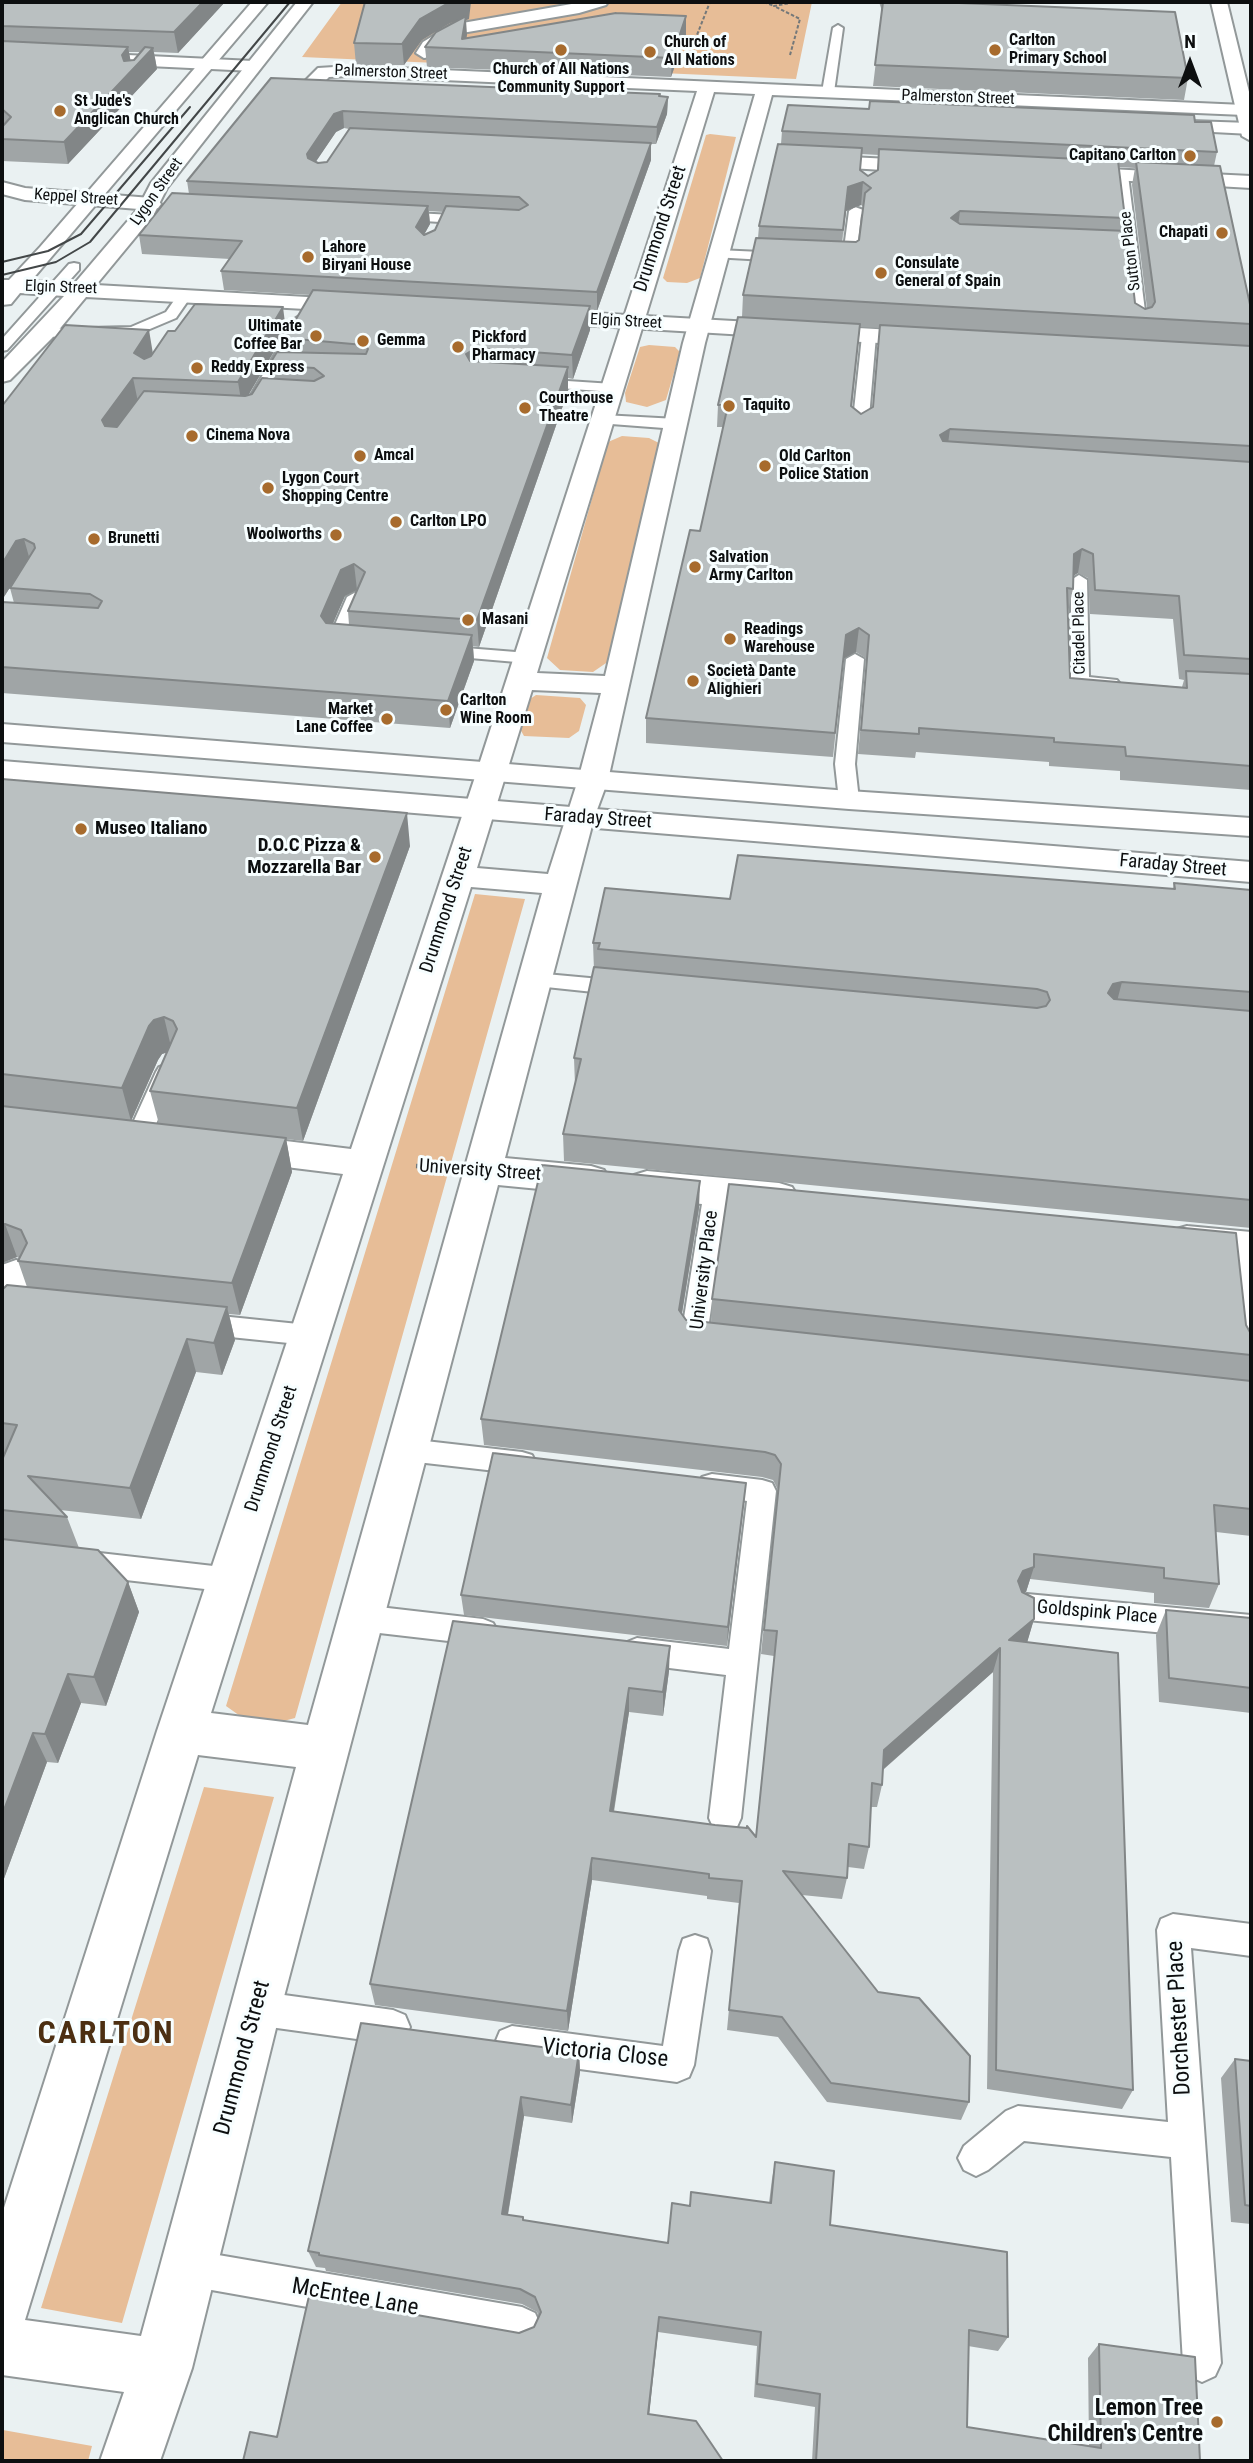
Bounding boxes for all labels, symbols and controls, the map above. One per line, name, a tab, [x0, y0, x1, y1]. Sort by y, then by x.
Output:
north arrow	[1155, 28, 1225, 98]
text: N	[1184, 30, 1196, 53]
place label: Carlton Primary School	[1009, 31, 1107, 69]
place label: Church of All Nations	[664, 33, 735, 71]
marker: Church of All Nations Community Support	[553, 42, 569, 58]
marker: Carlton Primary School	[987, 42, 1003, 58]
marker: Church of All Nations	[642, 44, 658, 60]
place label: Church of All Nations Community Support	[493, 60, 629, 98]
street label: Palmerston Street	[334, 61, 448, 85]
street label: Palmerston Street	[901, 86, 1015, 110]
place label: St Jude's Anglican Church	[74, 92, 179, 130]
marker: St Jude's Anglican Church	[52, 103, 68, 119]
place label: Capitano Carlton	[1069, 146, 1176, 166]
marker: Capitano Carlton	[1182, 148, 1198, 164]
street label: Lygon Street	[127, 155, 187, 229]
street label: Drummond Street	[630, 163, 692, 295]
street label: Keppel Street	[33, 185, 119, 211]
street label: Sutton Place	[1117, 210, 1145, 292]
place label: Chapati	[1159, 223, 1208, 243]
marker: Chapati	[1214, 225, 1230, 241]
place label: Lahore Biryani House	[322, 238, 411, 276]
marker: Lahore Biryani House	[300, 249, 316, 265]
place label: Consulate General of Spain	[895, 254, 1001, 292]
marker: Consulate General of Spain	[873, 265, 889, 281]
street label: Elgin Street	[25, 277, 97, 299]
street label: Elgin Street	[589, 311, 663, 333]
place label: Ultimate Coffee Bar	[234, 317, 302, 355]
marker: Ultimate Coffee Bar	[308, 328, 324, 344]
place label: Pickford Pharmacy	[472, 328, 536, 366]
place label: Gemma	[377, 331, 425, 351]
marker: Gemma	[355, 333, 371, 349]
marker: Pickford Pharmacy	[450, 339, 466, 355]
place label: Reddy Express	[211, 358, 305, 378]
marker: Reddy Express	[189, 360, 205, 376]
place label: Courthouse Theatre	[539, 389, 613, 427]
place label: Taquito	[743, 396, 790, 416]
marker: Taquito	[721, 398, 737, 414]
marker: Courthouse Theatre	[517, 400, 533, 416]
place label: Cinema Nova	[206, 426, 290, 446]
marker: Cinema Nova	[184, 428, 200, 444]
place label: Amcal	[374, 446, 414, 466]
place label: Old Carlton Police Station	[779, 447, 869, 485]
marker: Amcal	[352, 448, 368, 464]
marker: Old Carlton Police Station	[757, 458, 773, 474]
place label: Lygon Court Shopping Centre	[282, 469, 388, 507]
marker: Lygon Court Shopping Centre	[260, 480, 276, 496]
place label: Carlton LPO	[410, 512, 487, 532]
marker: Carlton LPO	[388, 514, 404, 530]
place label: Woolworths	[246, 525, 322, 545]
marker: Woolworths	[328, 527, 344, 543]
place label: Brunetti	[108, 529, 160, 549]
marker: Brunetti	[86, 531, 102, 547]
place label: Salvation Army Carlton	[709, 548, 793, 586]
marker: Salvation Army Carlton	[687, 559, 703, 575]
street label: Citadel Place	[1070, 591, 1090, 675]
place label: Masani	[482, 610, 528, 630]
marker: Masani	[460, 612, 476, 628]
place label: Readings Warehouse	[744, 620, 815, 658]
marker: Readings Warehouse	[722, 631, 738, 647]
place label: Società Dante Alighieri	[707, 662, 796, 700]
marker: Società Dante Alighieri	[685, 673, 701, 689]
place label: Carlton Wine Room	[460, 691, 532, 729]
place label: Market Lane Coffee	[296, 700, 373, 738]
marker: Carlton Wine Room	[438, 702, 454, 718]
marker: Market Lane Coffee	[379, 711, 395, 727]
street label: Faraday Street	[544, 804, 652, 834]
place label: Museo Italiano	[95, 818, 208, 840]
marker: Museo Italiano	[73, 821, 89, 837]
place label: D.O.C Pizza & Mozzarella Bar	[247, 835, 361, 879]
street label: Drummond Street	[416, 844, 478, 976]
marker: D.O.C Pizza & Mozzarella Bar	[367, 849, 383, 865]
street label: Faraday Street	[1118, 850, 1228, 882]
street label: University Street	[418, 1155, 542, 1187]
street label: University Place	[686, 1209, 724, 1331]
street label: Drummond Street	[241, 1383, 303, 1515]
street label: Goldspink Place	[1036, 1596, 1158, 1630]
street label: Dorchester Place	[1162, 1940, 1198, 2096]
street label: Drummond Street	[209, 1978, 277, 2138]
district label: CARLTON	[38, 2016, 174, 2054]
street label: Victoria Close	[541, 2034, 669, 2074]
street label: McEntee Lane	[290, 2273, 420, 2323]
place label: Lemon Tree Children's Centre	[1047, 2395, 1203, 2449]
marker: Lemon Tree Children's Centre	[1209, 2414, 1225, 2430]

